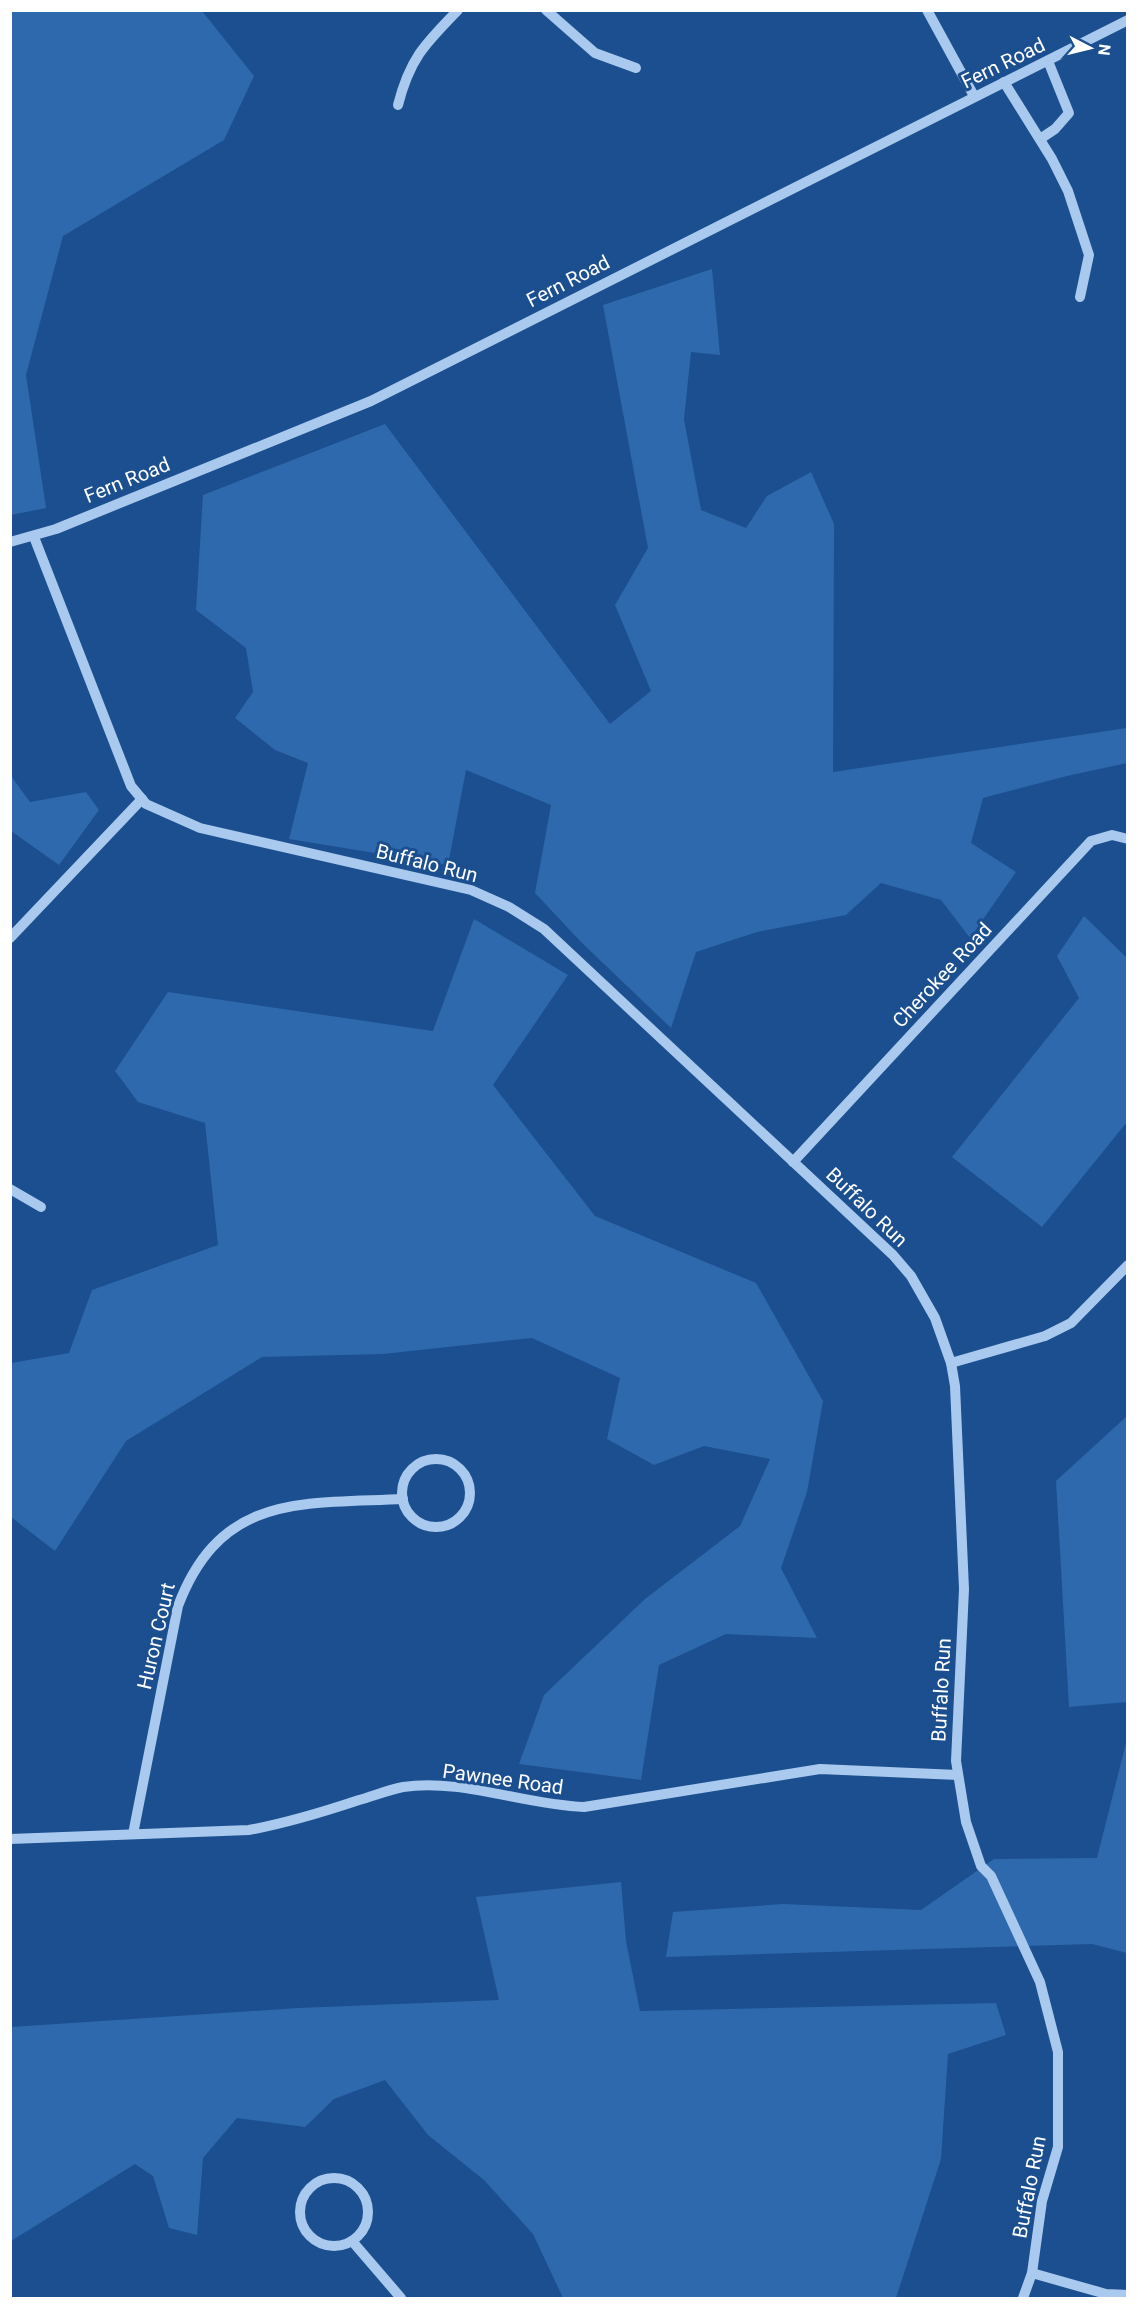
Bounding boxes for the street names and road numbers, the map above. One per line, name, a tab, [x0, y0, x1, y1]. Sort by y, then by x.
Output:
street label: Fern Road	[957, 32, 1049, 94]
street label: Fern Road	[522, 250, 614, 312]
street label: Fern Road	[81, 452, 173, 508]
street label: Buffalo Run	[374, 839, 480, 887]
street label: Cherokee Road	[887, 918, 997, 1032]
street label: Buffalo Run	[821, 1162, 913, 1252]
street label: Huron Court	[132, 1580, 180, 1692]
street label: Buffalo Run	[926, 1637, 956, 1743]
street label: Pawnee Road	[441, 1759, 565, 1799]
street label: Buffalo Run	[1007, 2134, 1051, 2240]

